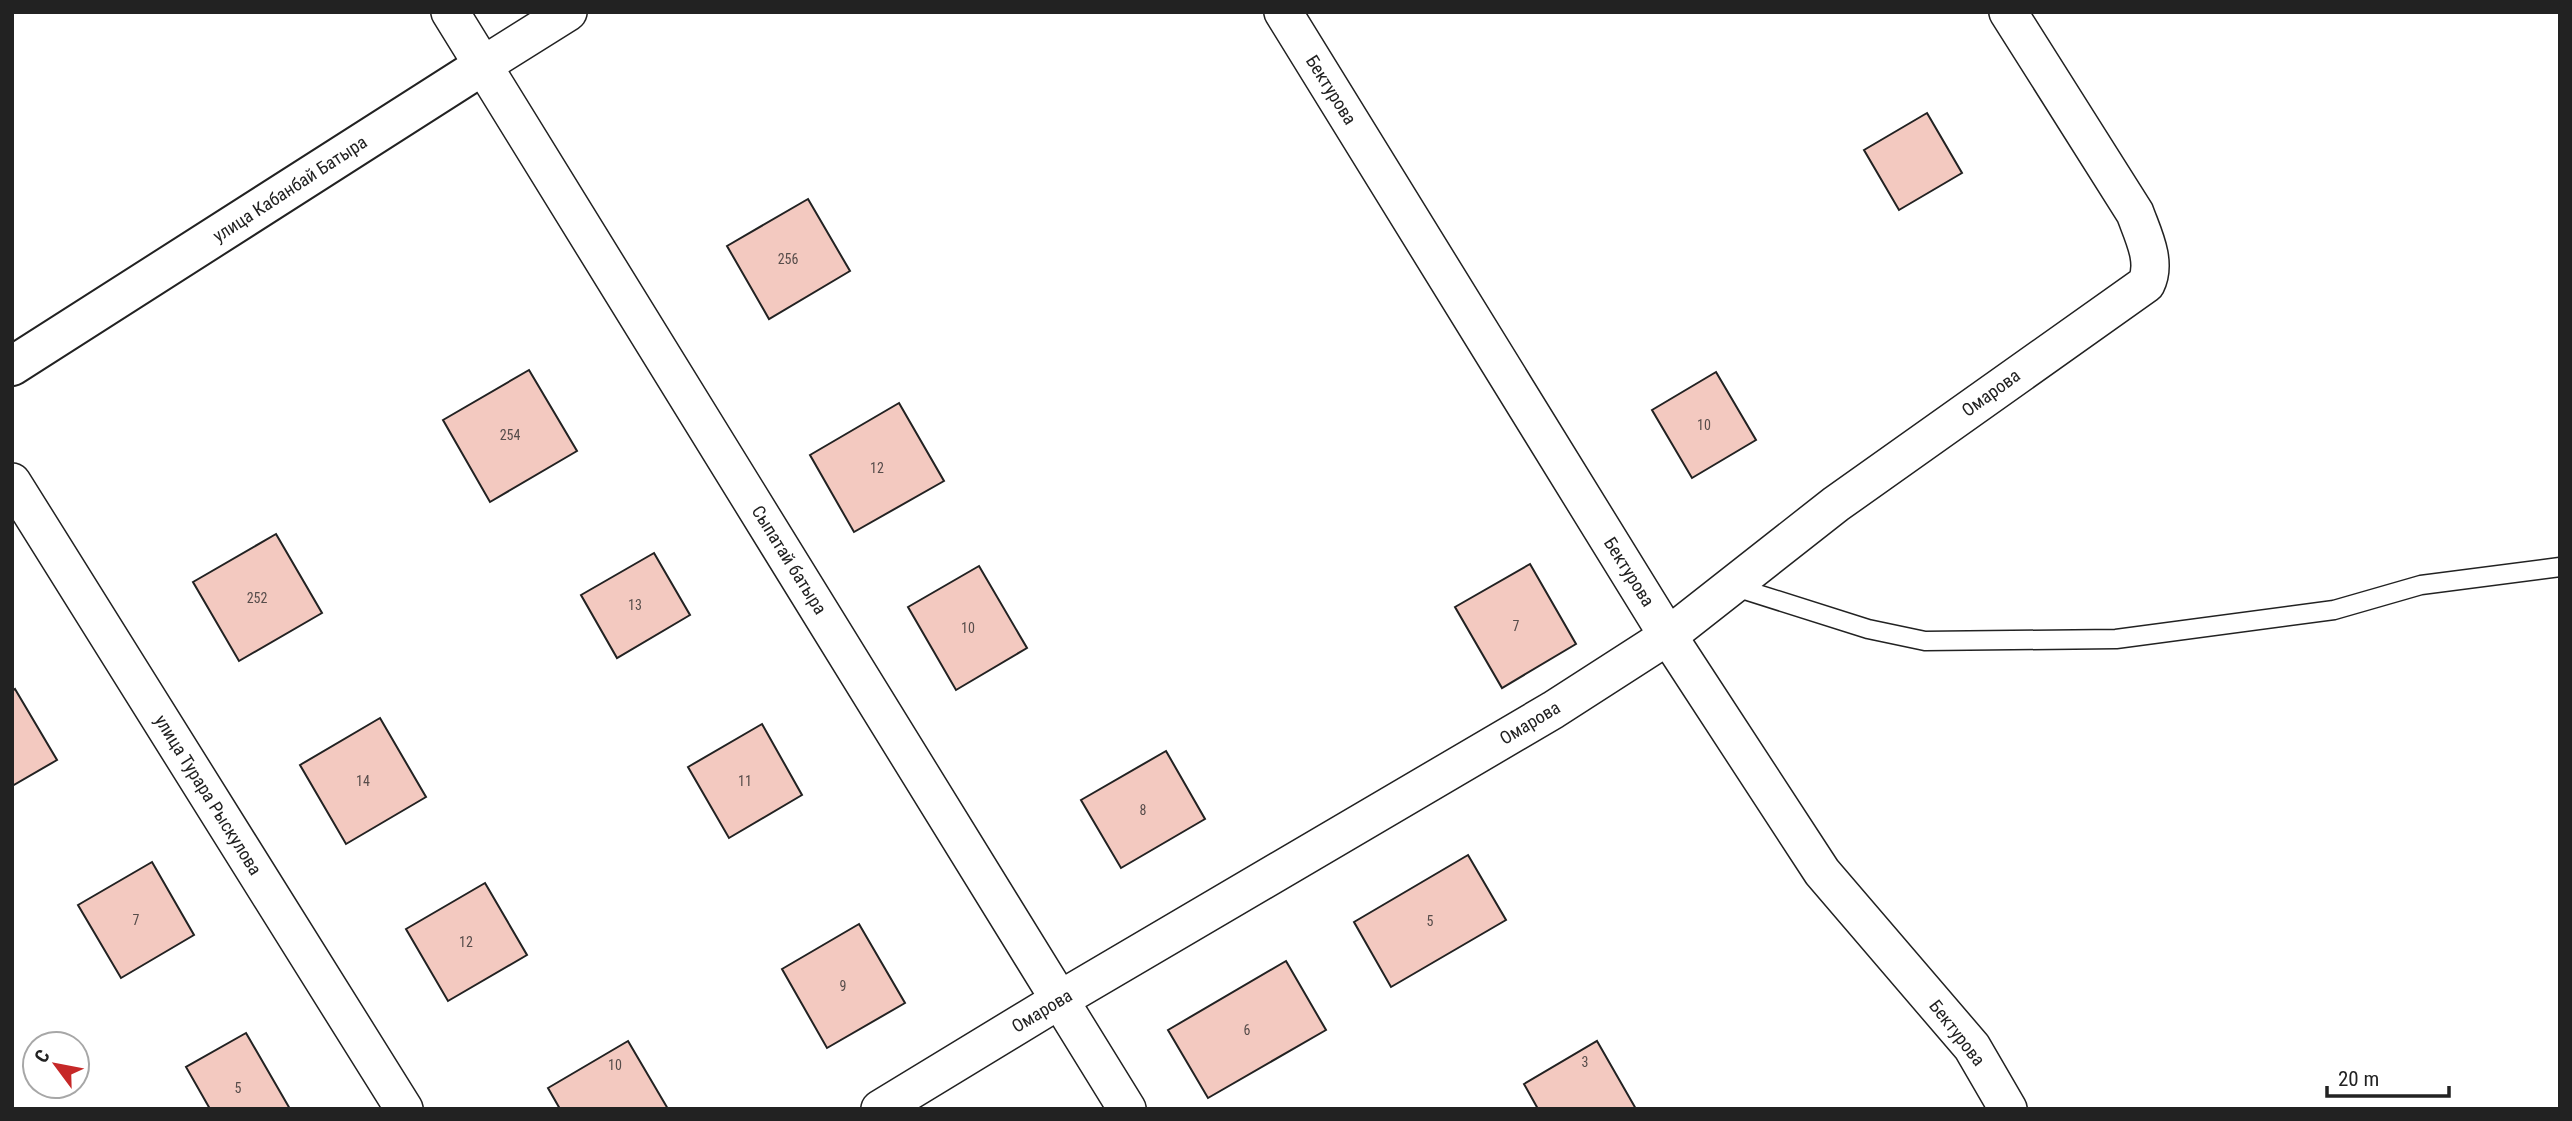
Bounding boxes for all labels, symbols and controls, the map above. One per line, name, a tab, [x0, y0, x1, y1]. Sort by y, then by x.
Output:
street label: Бектурова	[1302, 51, 1361, 128]
street label: улица Кабанбай Батыра	[209, 131, 371, 246]
house number: 256	[778, 251, 798, 267]
street label: Омарова	[1958, 365, 2024, 421]
house number: 10	[1697, 417, 1711, 433]
house number: 254	[500, 427, 520, 443]
house number: 12	[870, 460, 884, 476]
street label: Сыпатай батыра	[748, 502, 831, 618]
street label: Бектурова	[1600, 533, 1659, 610]
house number: 252	[247, 590, 267, 606]
house number: 13	[628, 597, 642, 613]
house number: 7	[1513, 618, 1520, 634]
house number: 10	[961, 620, 975, 636]
street label: Омарова	[1496, 696, 1564, 749]
street label: улица Турара Рыскулова	[151, 711, 266, 879]
house number: 14	[356, 773, 370, 789]
house number: 11	[738, 773, 752, 789]
house number: 8	[1140, 802, 1147, 818]
house number: 7	[133, 912, 140, 928]
house number: 5	[1427, 913, 1434, 929]
house number: 12	[459, 934, 473, 950]
house number: 9	[840, 978, 846, 994]
street label: Омарова	[1008, 984, 1076, 1037]
street label: Бектурова	[1925, 996, 1990, 1070]
house number: 6	[1244, 1022, 1251, 1038]
north arrow	[21, 1030, 91, 1100]
text: С	[29, 1045, 55, 1067]
house number: 3	[1582, 1054, 1588, 1070]
scale bar	[2327, 1054, 2450, 1098]
house number: 10	[608, 1057, 622, 1073]
text: 20 m	[2338, 1067, 2379, 1091]
house number: 5	[235, 1080, 242, 1096]

